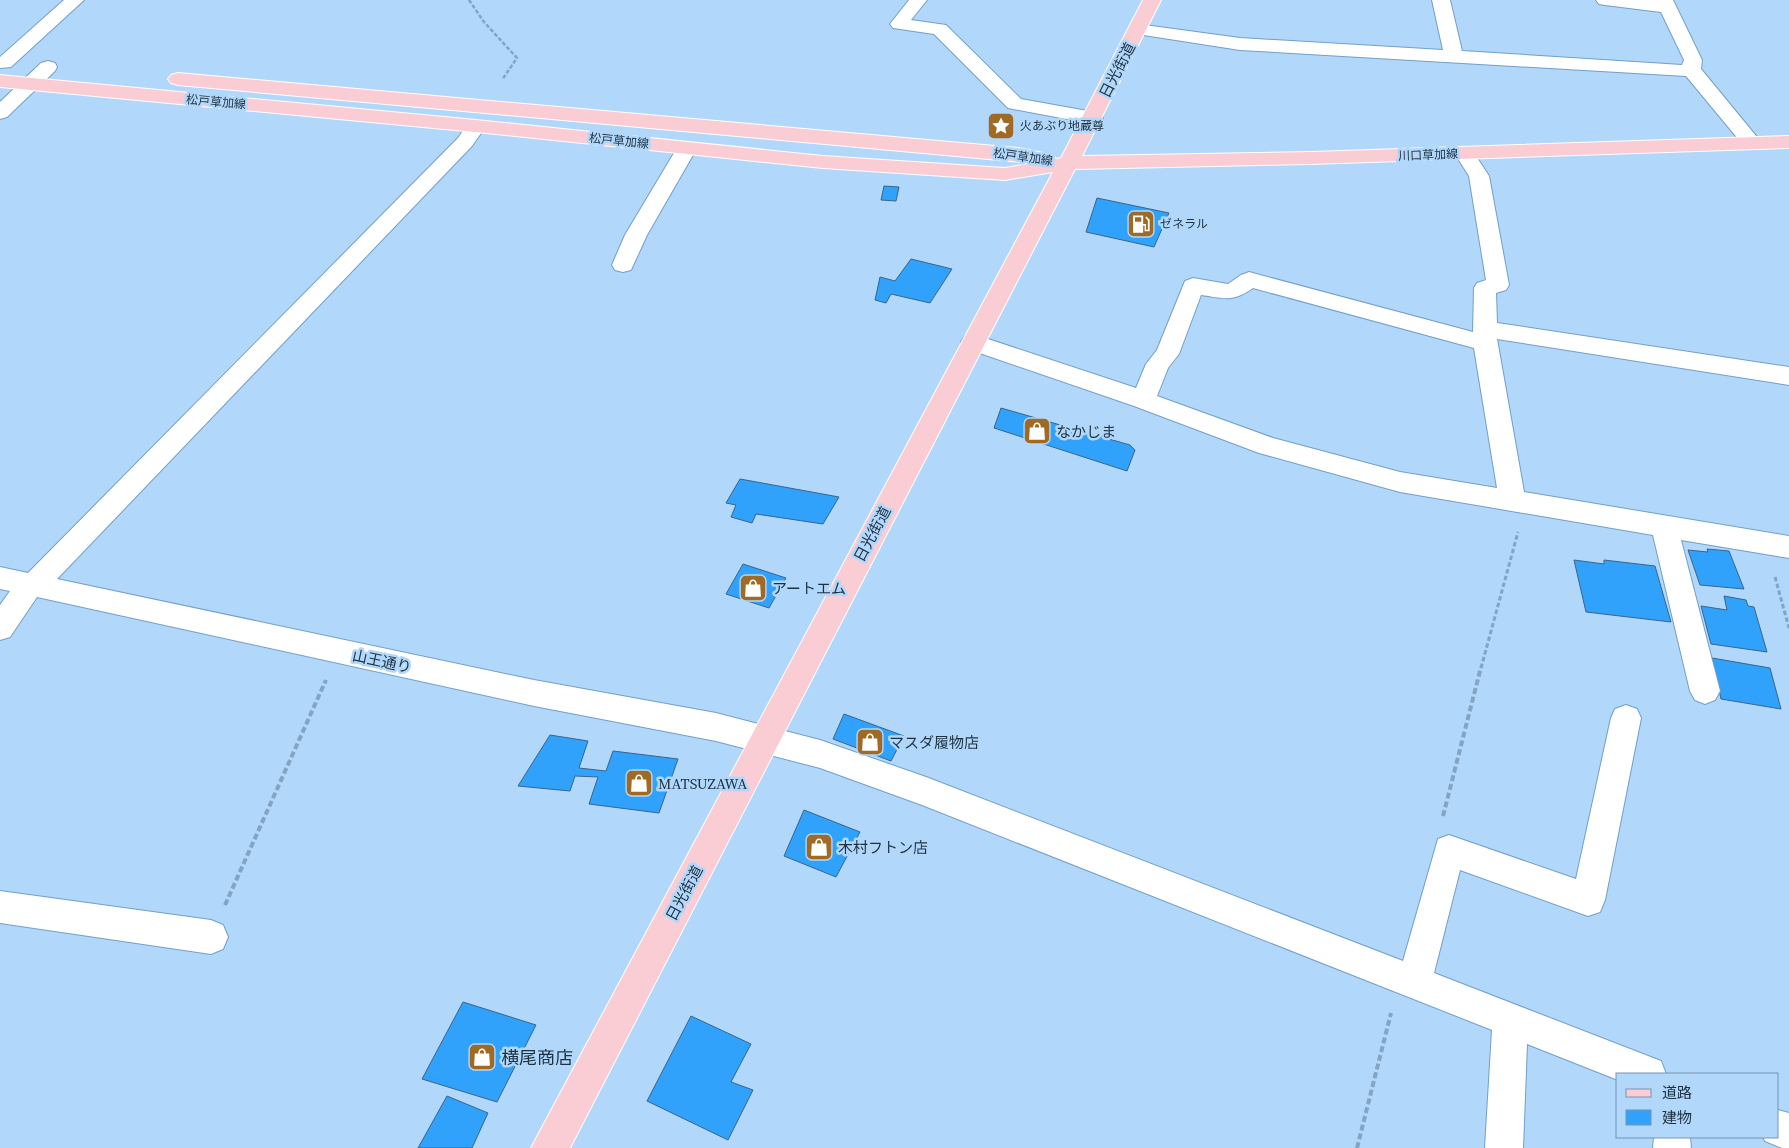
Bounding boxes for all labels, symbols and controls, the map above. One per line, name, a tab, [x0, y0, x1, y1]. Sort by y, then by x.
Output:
street label: 日光街道	[1094, 38, 1140, 102]
street label: 松戸草加線	[185, 91, 247, 113]
place icon: 火あぶり地蔵尊	[986, 111, 1016, 141]
place label: 火あぶり地蔵尊	[1020, 118, 1104, 134]
street label: 松戸草加線	[588, 130, 650, 152]
street label: 松戸草加線	[992, 145, 1054, 169]
street label: 川口草加線	[1398, 146, 1458, 164]
fuel station icon: ゼネラル	[1126, 209, 1156, 239]
place label: ゼネラル	[1160, 216, 1208, 232]
shop icon: なかじま	[1022, 416, 1052, 446]
place label: なかじま	[1056, 421, 1116, 442]
street label: 日光街道	[849, 503, 895, 565]
shop icon: アートエム	[738, 573, 768, 603]
place label: アートエム	[772, 578, 846, 599]
street label: 山王通り	[350, 644, 414, 678]
shop icon: マスダ履物店	[855, 727, 885, 757]
place label: マスダ履物店	[889, 732, 979, 753]
shop icon: MATSUZAWA	[624, 768, 654, 798]
place label: MATSUZAWA	[658, 773, 747, 794]
shop icon: 木村フトン店	[804, 832, 834, 862]
place label: 木村フトン店	[838, 837, 928, 858]
street label: 日光街道	[661, 862, 707, 924]
shop icon: 横尾商店	[467, 1042, 497, 1072]
place label: 横尾商店	[501, 1045, 573, 1070]
legend	[1616, 1073, 1779, 1138]
text: 道路	[1662, 1082, 1692, 1103]
text: 建物	[1662, 1107, 1692, 1128]

